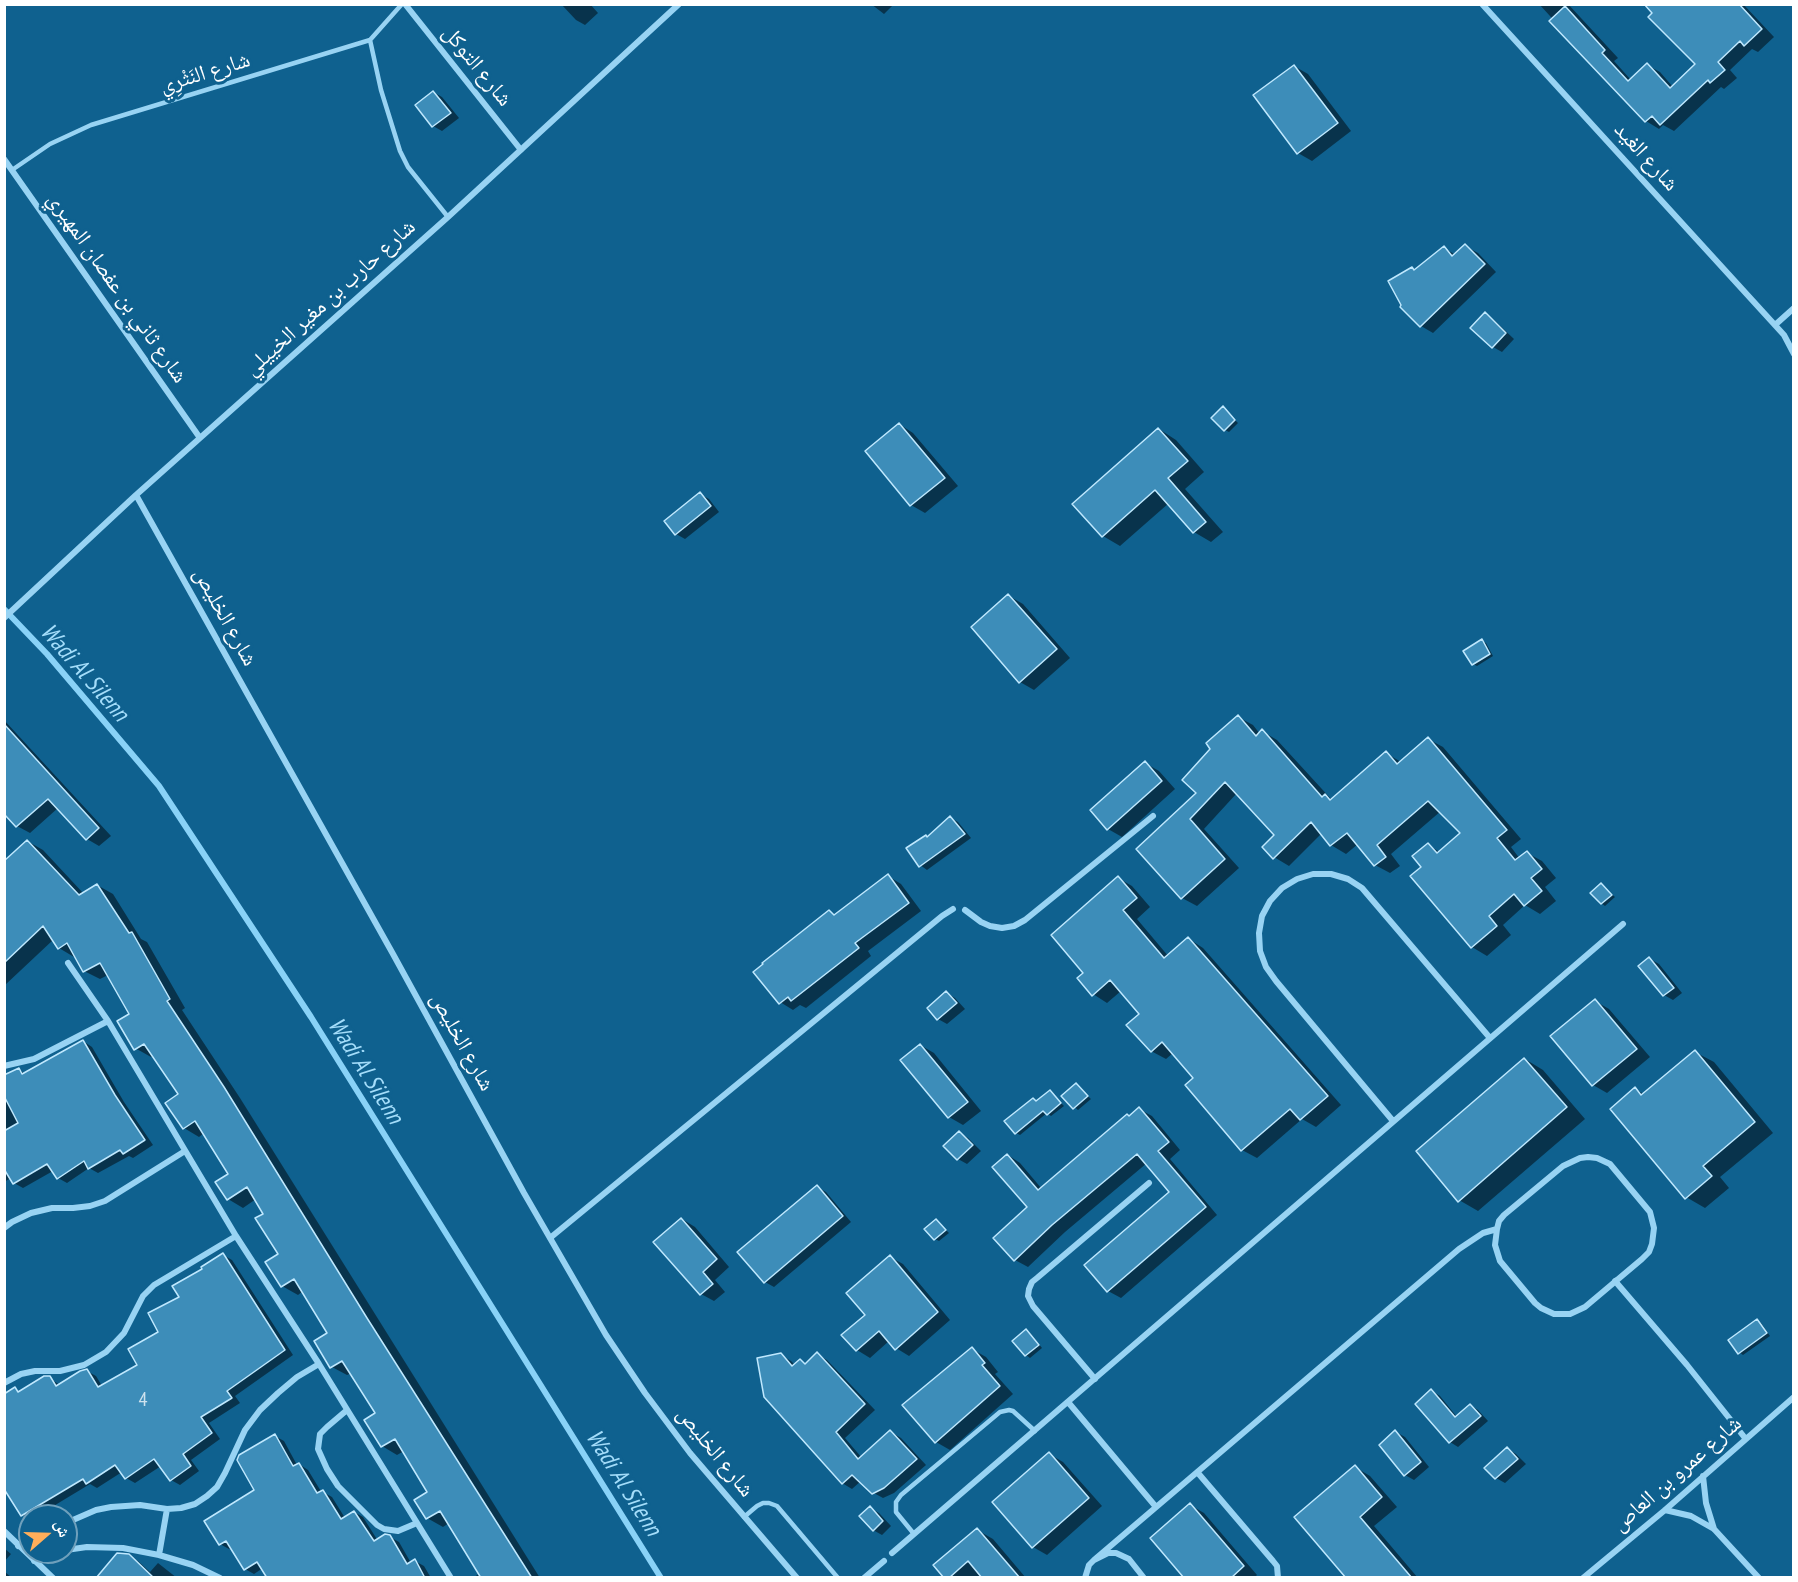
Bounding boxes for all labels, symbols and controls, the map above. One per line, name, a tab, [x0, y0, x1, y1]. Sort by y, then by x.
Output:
street label: شارع التوكل	[436, 20, 518, 112]
street label: شارع النَثْرِي	[157, 47, 253, 99]
street label: شارع الغيد	[1608, 117, 1684, 197]
street label: شارع ثاني بن عفصان المهيري	[41, 188, 193, 388]
street label: شارع حارب بن مغير الخييلي	[239, 214, 421, 382]
street label: شارع الخليص	[187, 563, 263, 671]
water label: Wadi Al Silenn	[34, 618, 134, 728]
street label: شارع الخليص	[424, 988, 500, 1096]
water label: Wadi Al Silenn	[321, 1013, 409, 1129]
house number: 4	[139, 1388, 147, 1412]
street label: شارع الخليص	[671, 1402, 759, 1502]
street label: شارع عمرو بن العاص	[1607, 1411, 1747, 1537]
water label: Wadi Al Silenn	[579, 1425, 667, 1541]
north arrow	[18, 1504, 78, 1564]
text: ش	[51, 1517, 75, 1540]

